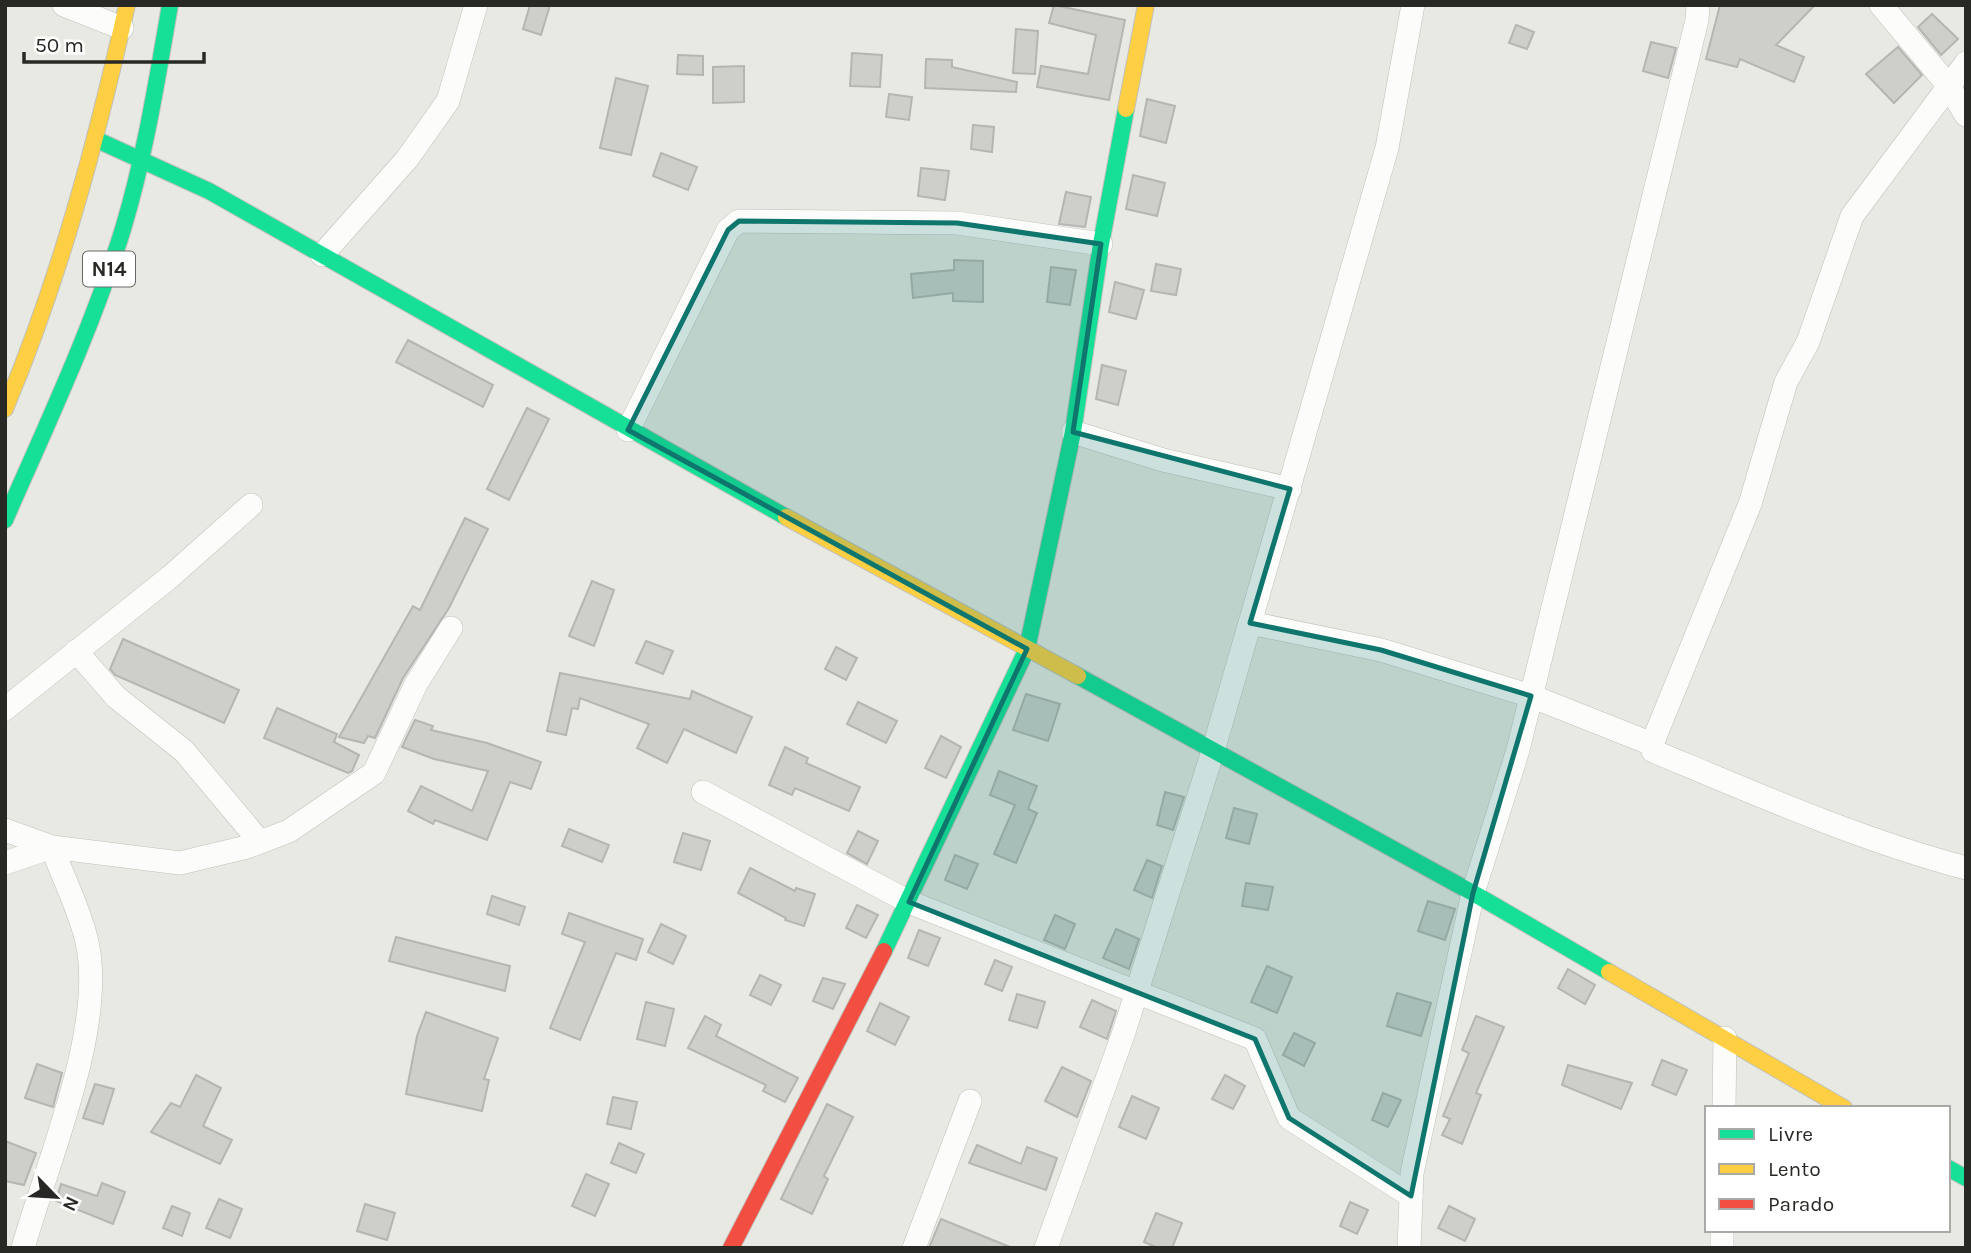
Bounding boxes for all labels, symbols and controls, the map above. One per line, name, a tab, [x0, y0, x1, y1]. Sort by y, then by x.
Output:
scale bar	[24, 21, 205, 65]
text: 50 m	[35, 33, 84, 57]
road number: N14	[83, 252, 135, 286]
legend	[1705, 1106, 1950, 1232]
text: Livre	[1768, 1122, 1813, 1146]
text: Lento	[1768, 1157, 1821, 1181]
north arrow	[21, 1162, 91, 1232]
text: Parado	[1768, 1192, 1834, 1216]
text: N	[58, 1193, 83, 1215]

